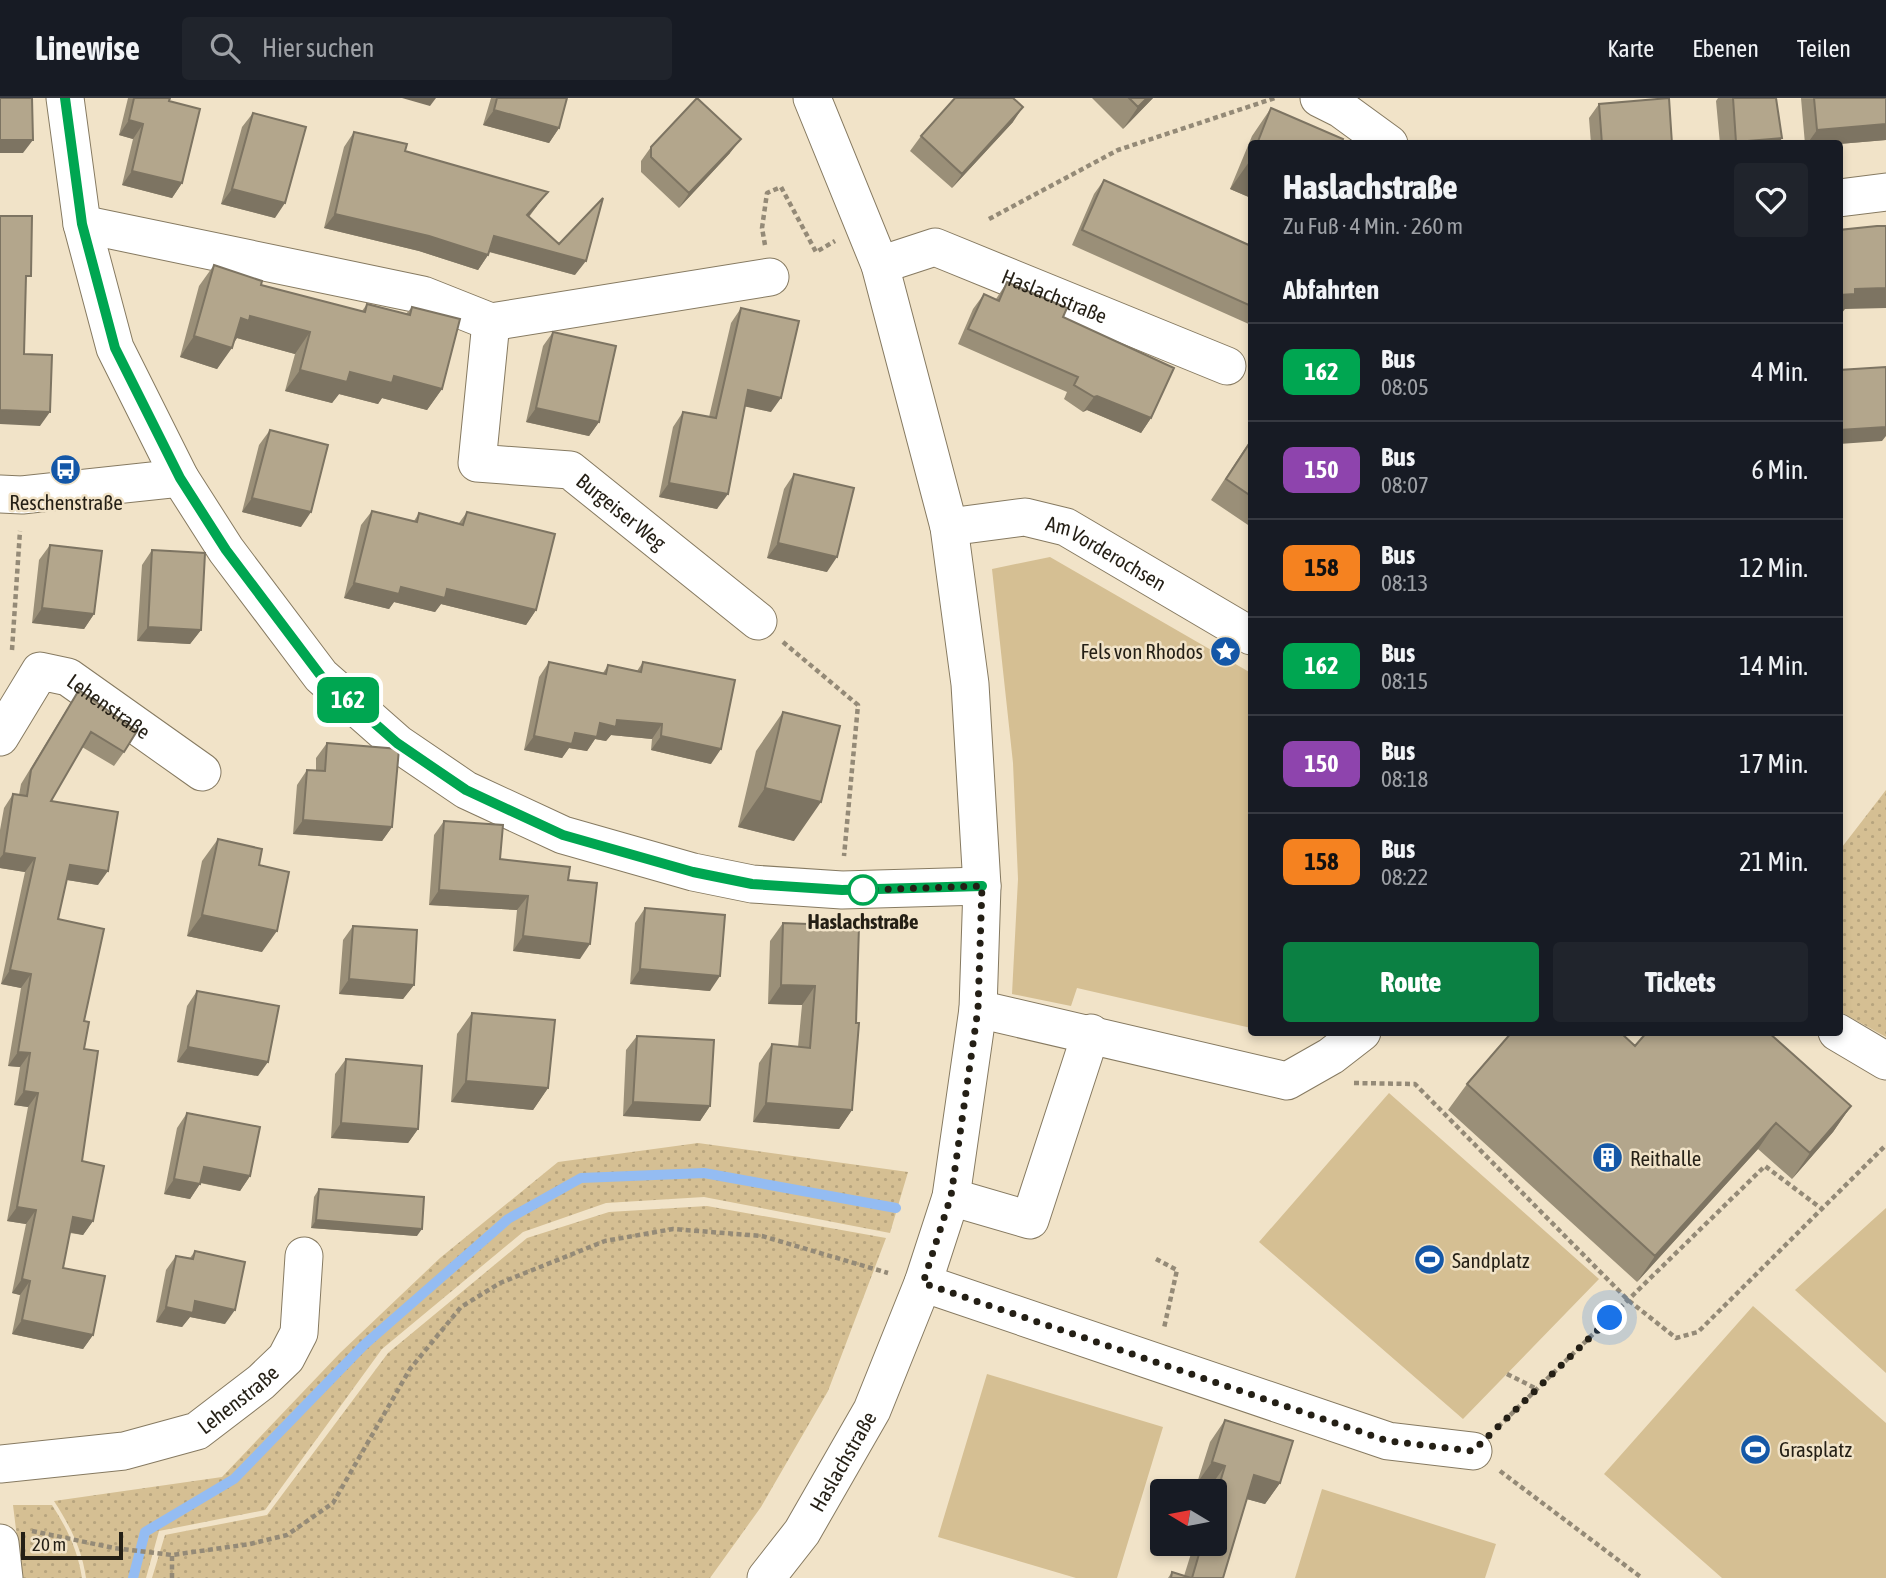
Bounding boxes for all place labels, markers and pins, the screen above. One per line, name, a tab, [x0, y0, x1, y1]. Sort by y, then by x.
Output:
bus stop icon: Reschenstraße	[49, 453, 83, 487]
place label: Reschenstraße	[9, 490, 123, 514]
place icon: Fels von Rhodos	[1209, 634, 1243, 668]
place label: Fels von Rhodos	[1080, 639, 1203, 663]
marker: Haslachstraße	[848, 875, 878, 905]
place label: Haslachstraße	[807, 909, 919, 933]
building icon: Reithalle	[1590, 1141, 1624, 1175]
place label: Reithalle	[1630, 1146, 1701, 1170]
sports icon: Sandplatz	[1412, 1243, 1446, 1277]
place label: Sandplatz	[1452, 1248, 1530, 1272]
sports icon: Grasplatz	[1739, 1432, 1773, 1466]
place label: Grasplatz	[1779, 1437, 1852, 1461]

